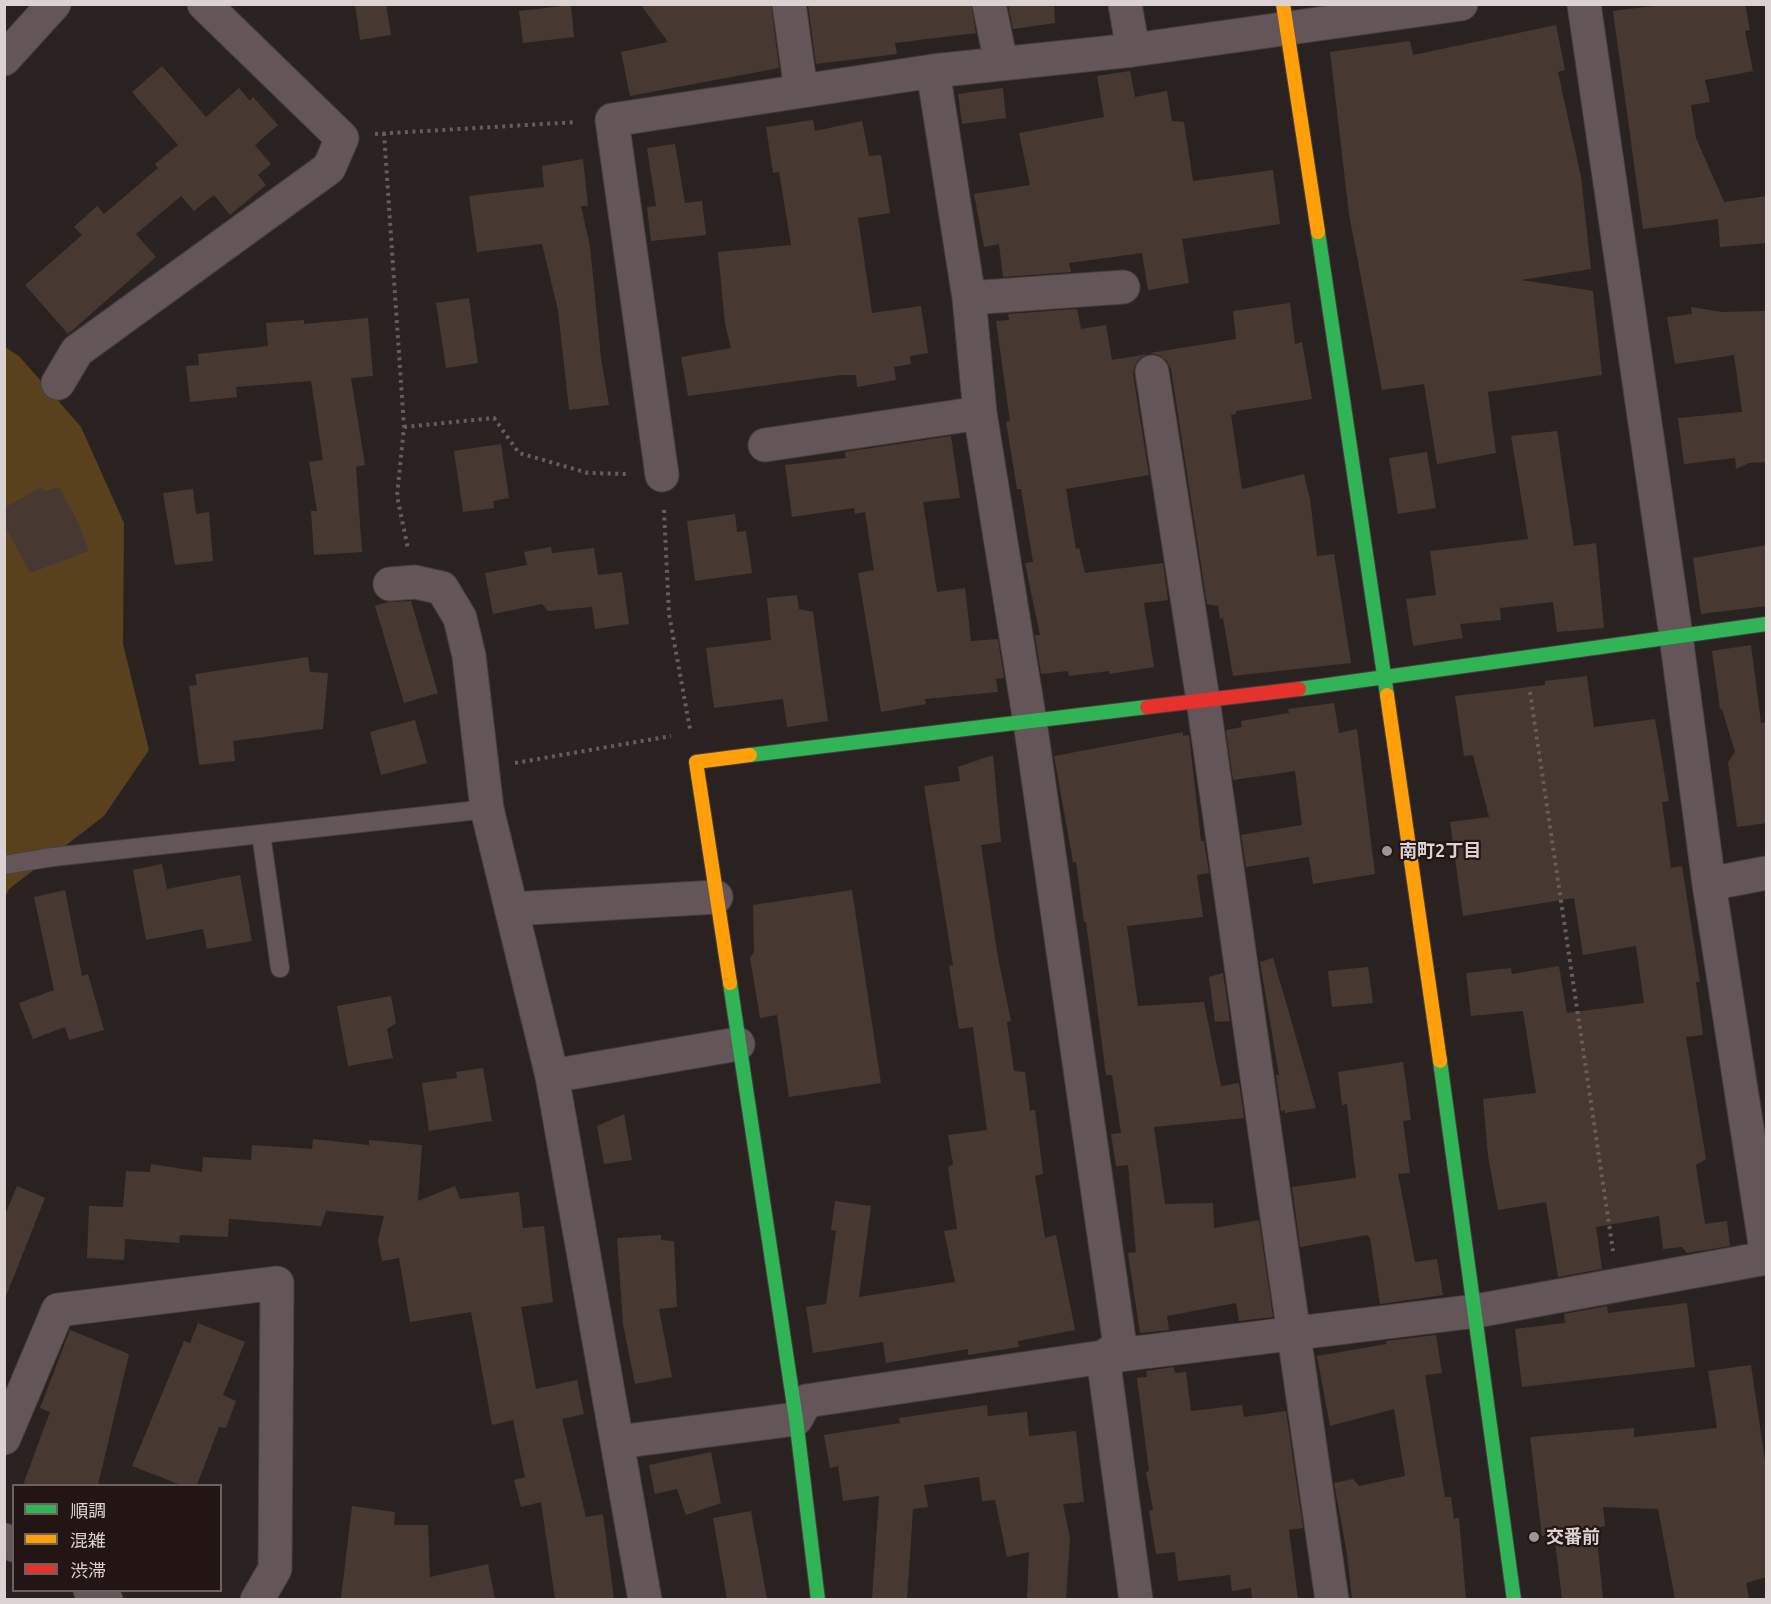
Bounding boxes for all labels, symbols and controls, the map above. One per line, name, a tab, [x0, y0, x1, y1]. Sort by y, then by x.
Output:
place label: 南町2丁目	[1399, 840, 1481, 862]
marker: 南町2丁目	[1380, 844, 1394, 858]
legend	[12, 1484, 222, 1592]
text: 順調	[70, 1500, 106, 1520]
place label: 交番前	[1546, 1526, 1600, 1548]
text: 混雑	[70, 1530, 106, 1550]
marker: 交番前	[1527, 1530, 1541, 1544]
text: 渋滞	[70, 1560, 106, 1580]

